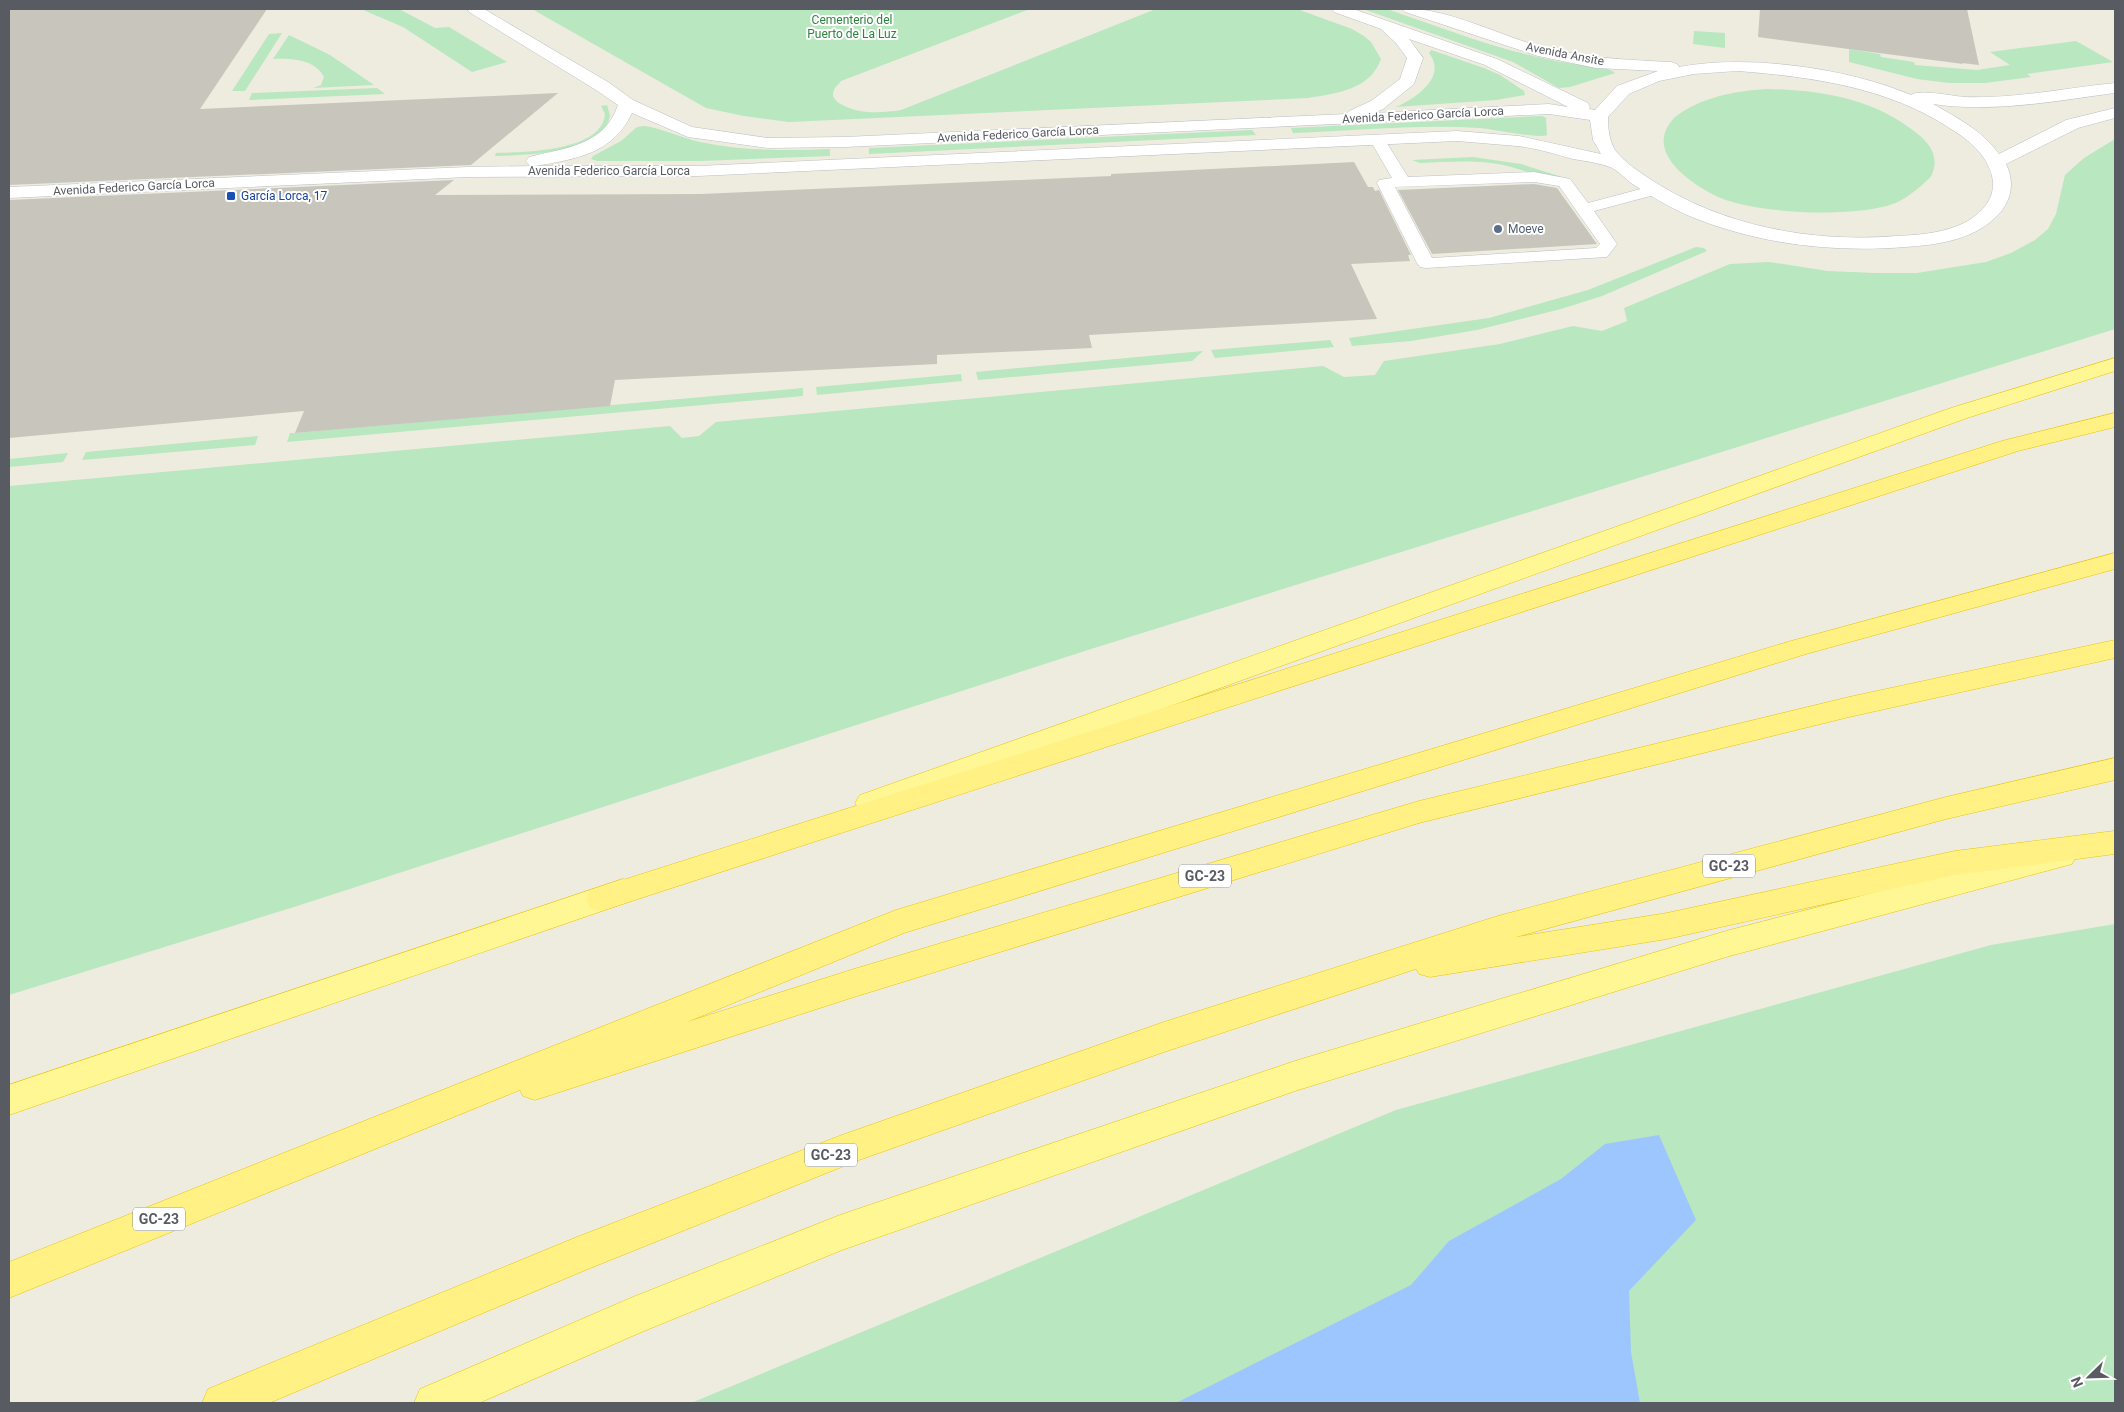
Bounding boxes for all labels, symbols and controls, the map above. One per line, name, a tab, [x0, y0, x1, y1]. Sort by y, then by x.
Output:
park label: Cementerio del Puerto de La Luz	[807, 13, 897, 41]
street label: Avenida Ansite	[1525, 40, 1605, 68]
street label: Avenida Federico García Lorca	[1342, 104, 1504, 126]
street label: Avenida Federico García Lorca	[937, 123, 1099, 145]
street label: Avenida Federico García Lorca	[528, 164, 690, 178]
street label: Avenida Federico García Lorca	[53, 176, 215, 198]
place label: García Lorca, 17	[241, 189, 328, 203]
marker: García Lorca, 17	[225, 190, 237, 202]
place label: Moeve	[1508, 222, 1544, 236]
marker: Moeve	[1492, 223, 1504, 235]
road number: GC-23	[1703, 854, 1755, 878]
road number: GC-23	[1179, 864, 1231, 888]
road number: GC-23	[805, 1144, 857, 1166]
road number: GC-23	[133, 1208, 185, 1230]
north arrow	[2064, 1352, 2114, 1402]
text: N	[2068, 1374, 2086, 1390]

